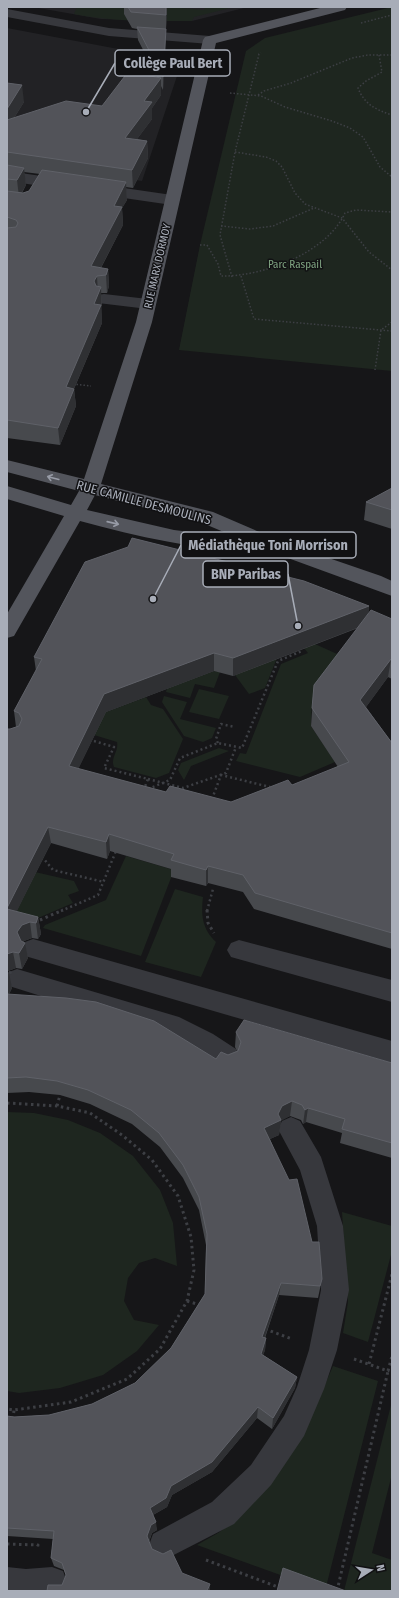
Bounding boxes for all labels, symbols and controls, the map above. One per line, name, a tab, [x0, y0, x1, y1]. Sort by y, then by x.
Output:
callout: Collège Paul Bert	[115, 50, 230, 76]
text: Collège Paul Bert	[124, 55, 223, 72]
street label: RUE MARX DORMOY	[141, 222, 174, 310]
park label: Parc Raspail	[268, 258, 322, 271]
one-way arrow	[47, 474, 60, 481]
street label: RUE CAMILLE DESMOULINS	[75, 477, 213, 528]
one-way arrow	[106, 520, 119, 527]
callout: Médiathèque Toni Morrison	[181, 532, 356, 558]
text: Médiathèque Toni Morrison	[188, 537, 348, 554]
callout: BNP Paribas	[203, 561, 288, 587]
text: BNP Paribas	[211, 566, 281, 583]
north arrow	[351, 1550, 391, 1590]
text: N	[373, 1563, 387, 1573]

